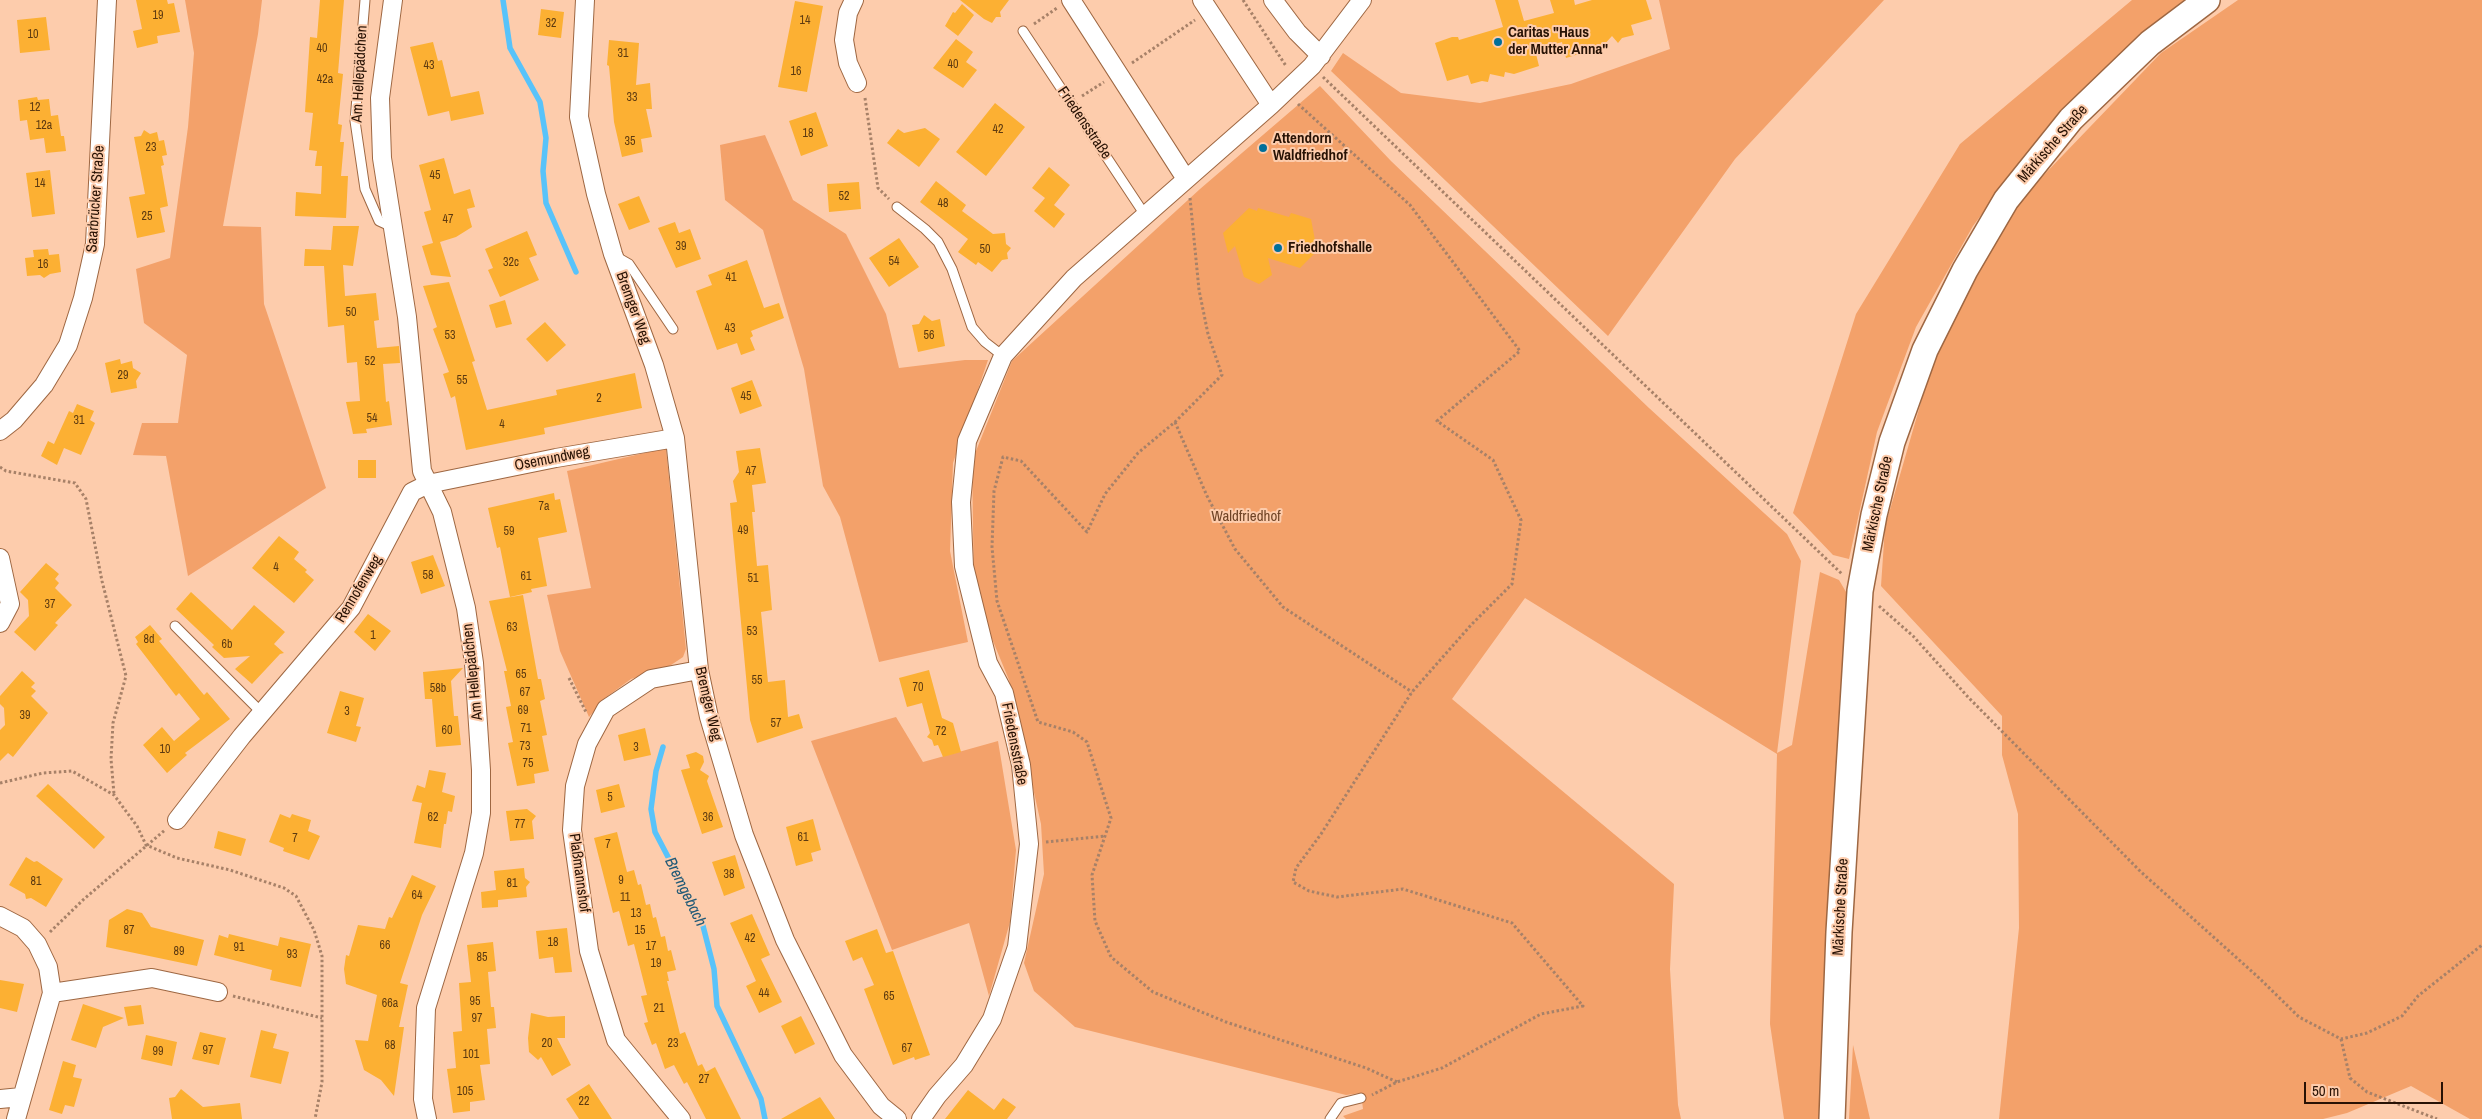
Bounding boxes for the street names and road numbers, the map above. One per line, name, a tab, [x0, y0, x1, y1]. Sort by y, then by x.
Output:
street label: Am Hellepädchen	[348, 25, 372, 123]
street label: Friedensstraße	[1053, 83, 1115, 163]
street label: Märkische Straße	[2014, 101, 2092, 187]
street label: Saarbrücker Straße	[83, 145, 109, 253]
street label: Bremger Weg	[612, 269, 654, 347]
street label: Osemundweg	[513, 443, 591, 475]
street label: Märkische Straße	[1859, 455, 1897, 553]
street label: Rennofenweg	[332, 552, 386, 626]
street label: Am Hellepädchen	[459, 623, 487, 721]
street label: Bremger Weg	[691, 665, 725, 743]
street label: Friedensstraße	[997, 701, 1031, 787]
street label: Plaßmannshof	[565, 832, 593, 914]
street label: Märkische Straße	[1829, 858, 1853, 956]

